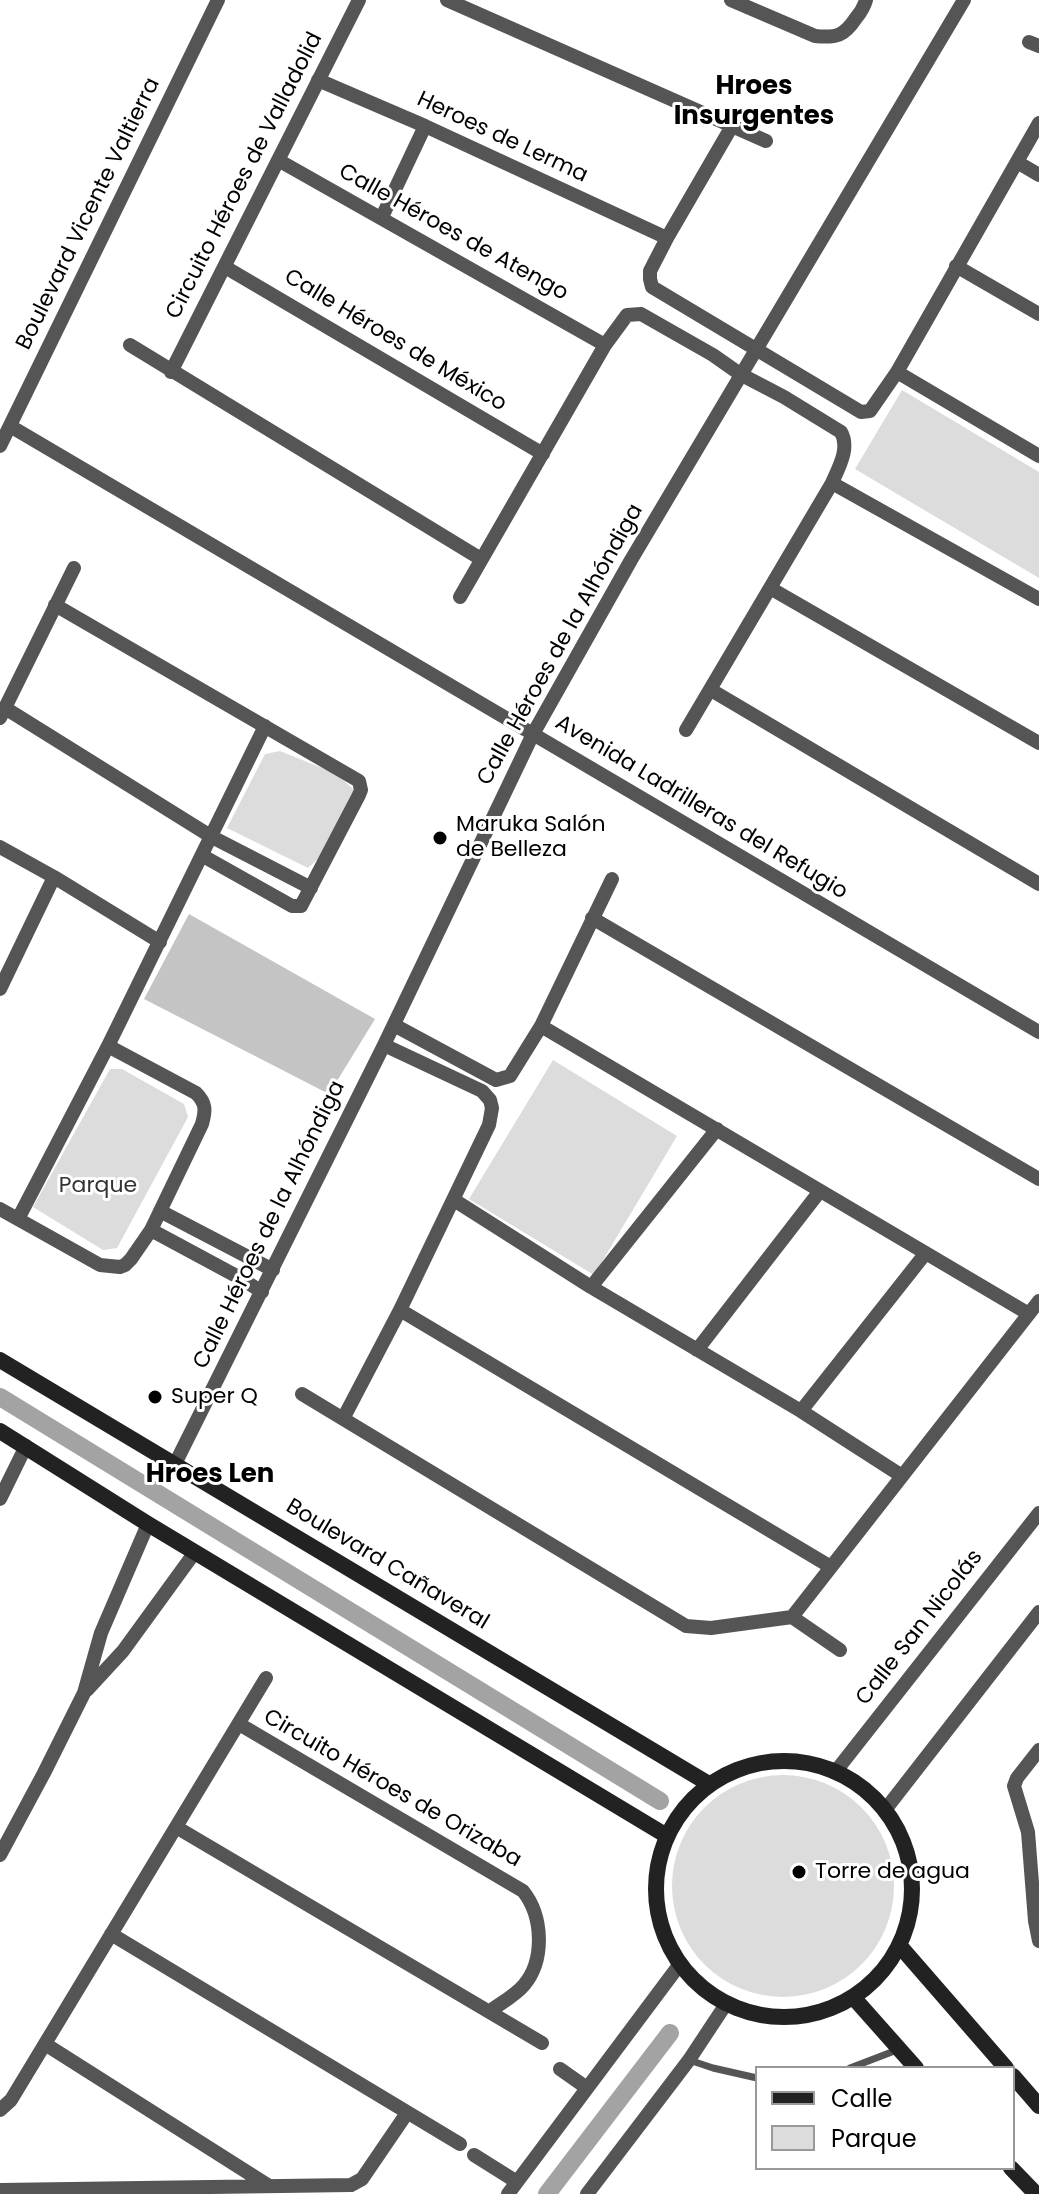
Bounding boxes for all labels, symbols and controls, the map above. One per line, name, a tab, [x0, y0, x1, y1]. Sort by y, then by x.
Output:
street label: Circuito Héroes de Valladolid	[161, 28, 329, 324]
district label: Hroes Insurgentes	[674, 71, 834, 132]
street label: Boulevard Vicente Valtierra	[12, 74, 166, 354]
street label: Heroes de Lerma	[412, 87, 592, 189]
street label: Calle Héroes de Atengo	[334, 159, 572, 307]
street label: Calle Héroes de México	[279, 264, 511, 418]
street label: Calle Héroes de la Alhóndiga	[473, 500, 649, 790]
street label: Avenida Ladrilleras del Refugio	[550, 710, 852, 906]
place label: Maruka Salón de Belleza	[456, 812, 606, 864]
marker: Maruka Salón de Belleza	[431, 829, 449, 847]
street label: Calle Héroes de la Alhóndiga	[189, 1077, 351, 1373]
park label: Parque	[59, 1173, 137, 1199]
place label: Super Q	[171, 1384, 258, 1410]
marker: Super Q	[146, 1388, 164, 1406]
district label: Hroes Len	[146, 1459, 274, 1491]
street label: Boulevard Cañaveral	[281, 1494, 493, 1636]
street label: Calle San Nicolás	[851, 1545, 989, 1711]
street label: Circuito Héroes de Orizaba	[258, 1704, 526, 1874]
place label: Torre de agua	[815, 1859, 970, 1885]
marker: Torre de agua	[790, 1863, 808, 1881]
legend	[755, 2066, 1015, 2170]
text: Calle	[831, 2082, 892, 2115]
text: Parque	[831, 2122, 917, 2155]

